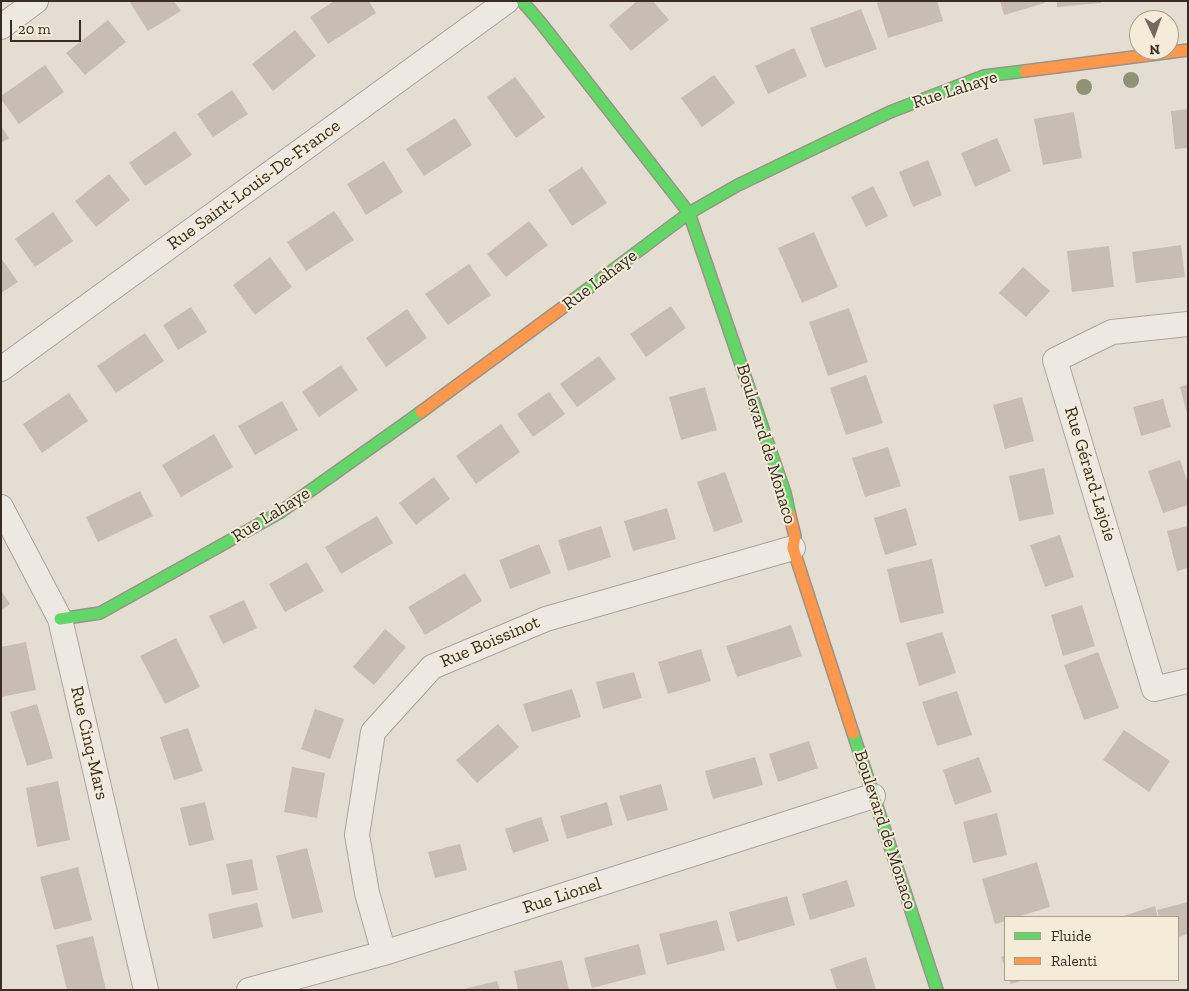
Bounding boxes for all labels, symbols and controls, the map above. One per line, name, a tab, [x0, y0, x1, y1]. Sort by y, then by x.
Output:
scale bar	[12, 10, 84, 42]
north arrow	[1129, 10, 1179, 60]
text: 20 m	[18, 20, 51, 38]
text: N	[1149, 41, 1161, 58]
street label: Rue Lahaye	[910, 66, 1000, 114]
street label: Rue Saint-Louis-De-France	[163, 115, 345, 255]
street label: Rue Lahaye	[558, 245, 642, 315]
street label: Boulevard de Monaco	[731, 361, 801, 527]
street label: Rue Gérard-Lajoie	[1059, 404, 1121, 544]
street label: Rue Lahaye	[228, 483, 314, 547]
street label: Rue Boissinot	[437, 611, 543, 673]
street label: Rue Cinq-Mars	[65, 684, 113, 802]
street label: Boulevard de Monaco	[849, 748, 921, 912]
street label: Rue Lionel	[520, 873, 604, 919]
legend	[1004, 916, 1179, 981]
text: Fluide	[1051, 927, 1091, 945]
text: Ralenti	[1051, 952, 1097, 970]

